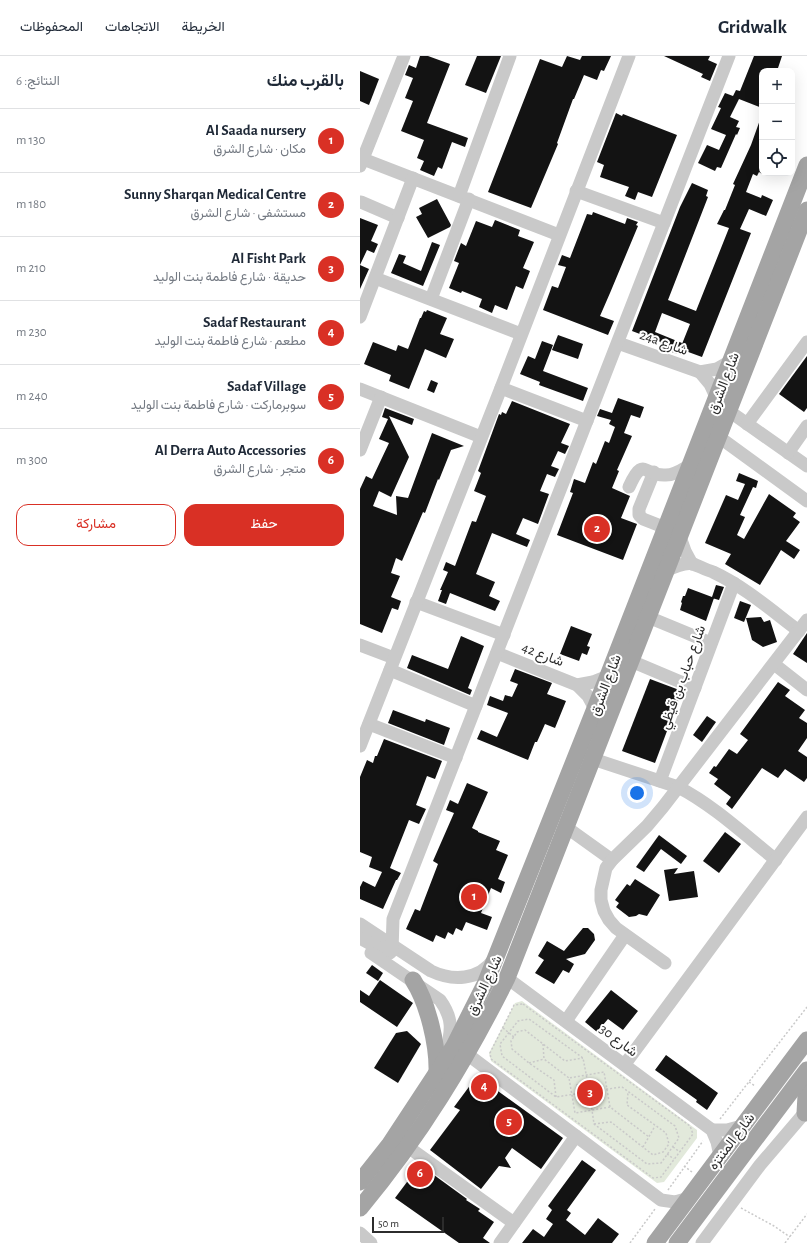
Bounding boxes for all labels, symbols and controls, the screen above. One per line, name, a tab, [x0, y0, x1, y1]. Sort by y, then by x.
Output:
text: Gridwalk	[718, 18, 787, 37]
text: المحفوظات	[20, 20, 83, 34]
text: الاتجاهات	[105, 20, 159, 34]
text: الخريطة	[181, 20, 225, 34]
map controls	[759, 68, 795, 176]
button: +	[759, 68, 795, 104]
text: بالقرب منك	[267, 72, 344, 89]
text: النتائج: 6	[16, 75, 60, 88]
button: −	[759, 104, 795, 140]
text: Al Saada nursery	[206, 123, 306, 138]
text: 130 m	[16, 134, 45, 147]
text: 1	[329, 134, 333, 147]
button: locate	[759, 140, 795, 176]
text: مكان · شارع الشرق	[213, 143, 306, 156]
text: Sunny Sharqan Medical Centre	[124, 187, 306, 202]
text: 180 m	[16, 198, 46, 211]
text: 2	[328, 198, 334, 211]
text: مستشفى · شارع الشرق	[191, 207, 306, 220]
text: Al Fisht Park	[231, 251, 306, 266]
text: 210 m	[16, 262, 46, 275]
text: 3	[328, 262, 334, 275]
text: حديقة · شارع فاطمة بنت الوليد	[153, 271, 306, 284]
text: Sadaf Restaurant	[203, 315, 306, 330]
text: 230 m	[16, 326, 47, 339]
text: 4	[328, 326, 334, 339]
street label: 24a شارع	[637, 328, 690, 361]
text: مطعم · شارع فاطمة بنت الوليد	[155, 335, 306, 348]
street label: شارع الشرق	[706, 351, 745, 417]
text: Sadaf Village	[227, 379, 306, 394]
text: 240 m	[16, 390, 48, 403]
text: 5	[328, 390, 334, 403]
text: سوبرماركت · شارع فاطمة بنت الوليد	[131, 399, 306, 412]
text: Al Derra Auto Accessories	[155, 443, 306, 458]
text: 300 m	[16, 454, 48, 467]
text: 6	[328, 454, 334, 467]
text: متجر · شارع الشرق	[214, 463, 306, 476]
button: مشاركة	[16, 504, 176, 546]
button: حفظ	[184, 504, 344, 546]
pin: 2	[584, 514, 610, 544]
street label: شارع حباب بن قيظي	[658, 624, 712, 733]
street label: شارع 42	[519, 641, 565, 672]
street label: شارع الشرق	[588, 653, 627, 719]
your location	[627, 783, 647, 803]
pin: 1	[461, 882, 487, 912]
street label: شارع الشرق	[465, 953, 508, 1019]
street label: شارع 30	[595, 1022, 640, 1062]
pin: 4	[471, 1072, 497, 1102]
pin: 3	[577, 1078, 603, 1108]
pin: 5	[496, 1107, 522, 1137]
street label: شارع المنتزه	[706, 1111, 760, 1174]
pin: 6	[407, 1159, 433, 1189]
scale bar	[372, 1215, 444, 1234]
text: 50 m	[378, 1218, 399, 1229]

